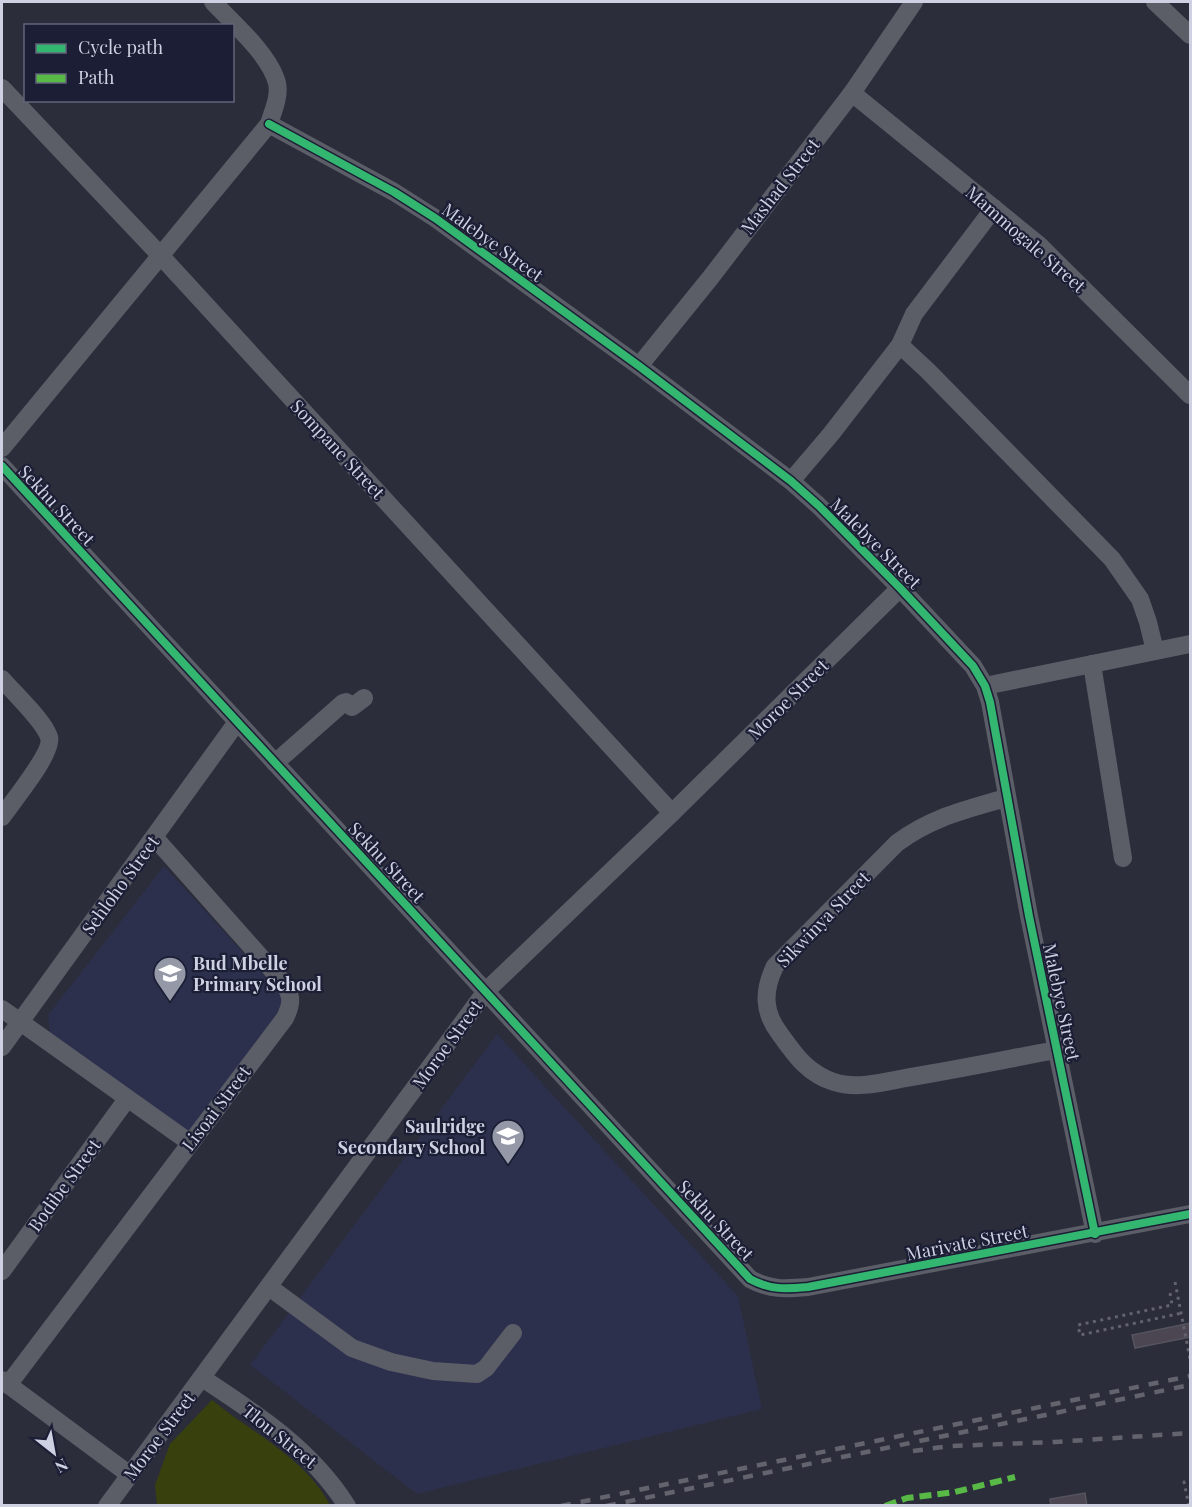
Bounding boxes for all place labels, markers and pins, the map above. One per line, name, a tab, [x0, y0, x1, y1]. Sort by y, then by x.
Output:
place label: Bud Mbelle Primary School	[193, 951, 322, 996]
school or university icon: Bud Mbelle Primary School	[152, 955, 188, 1002]
place label: Saulridge Secondary School	[338, 1114, 485, 1159]
school or university icon: Saulridge Secondary School	[490, 1118, 526, 1165]

